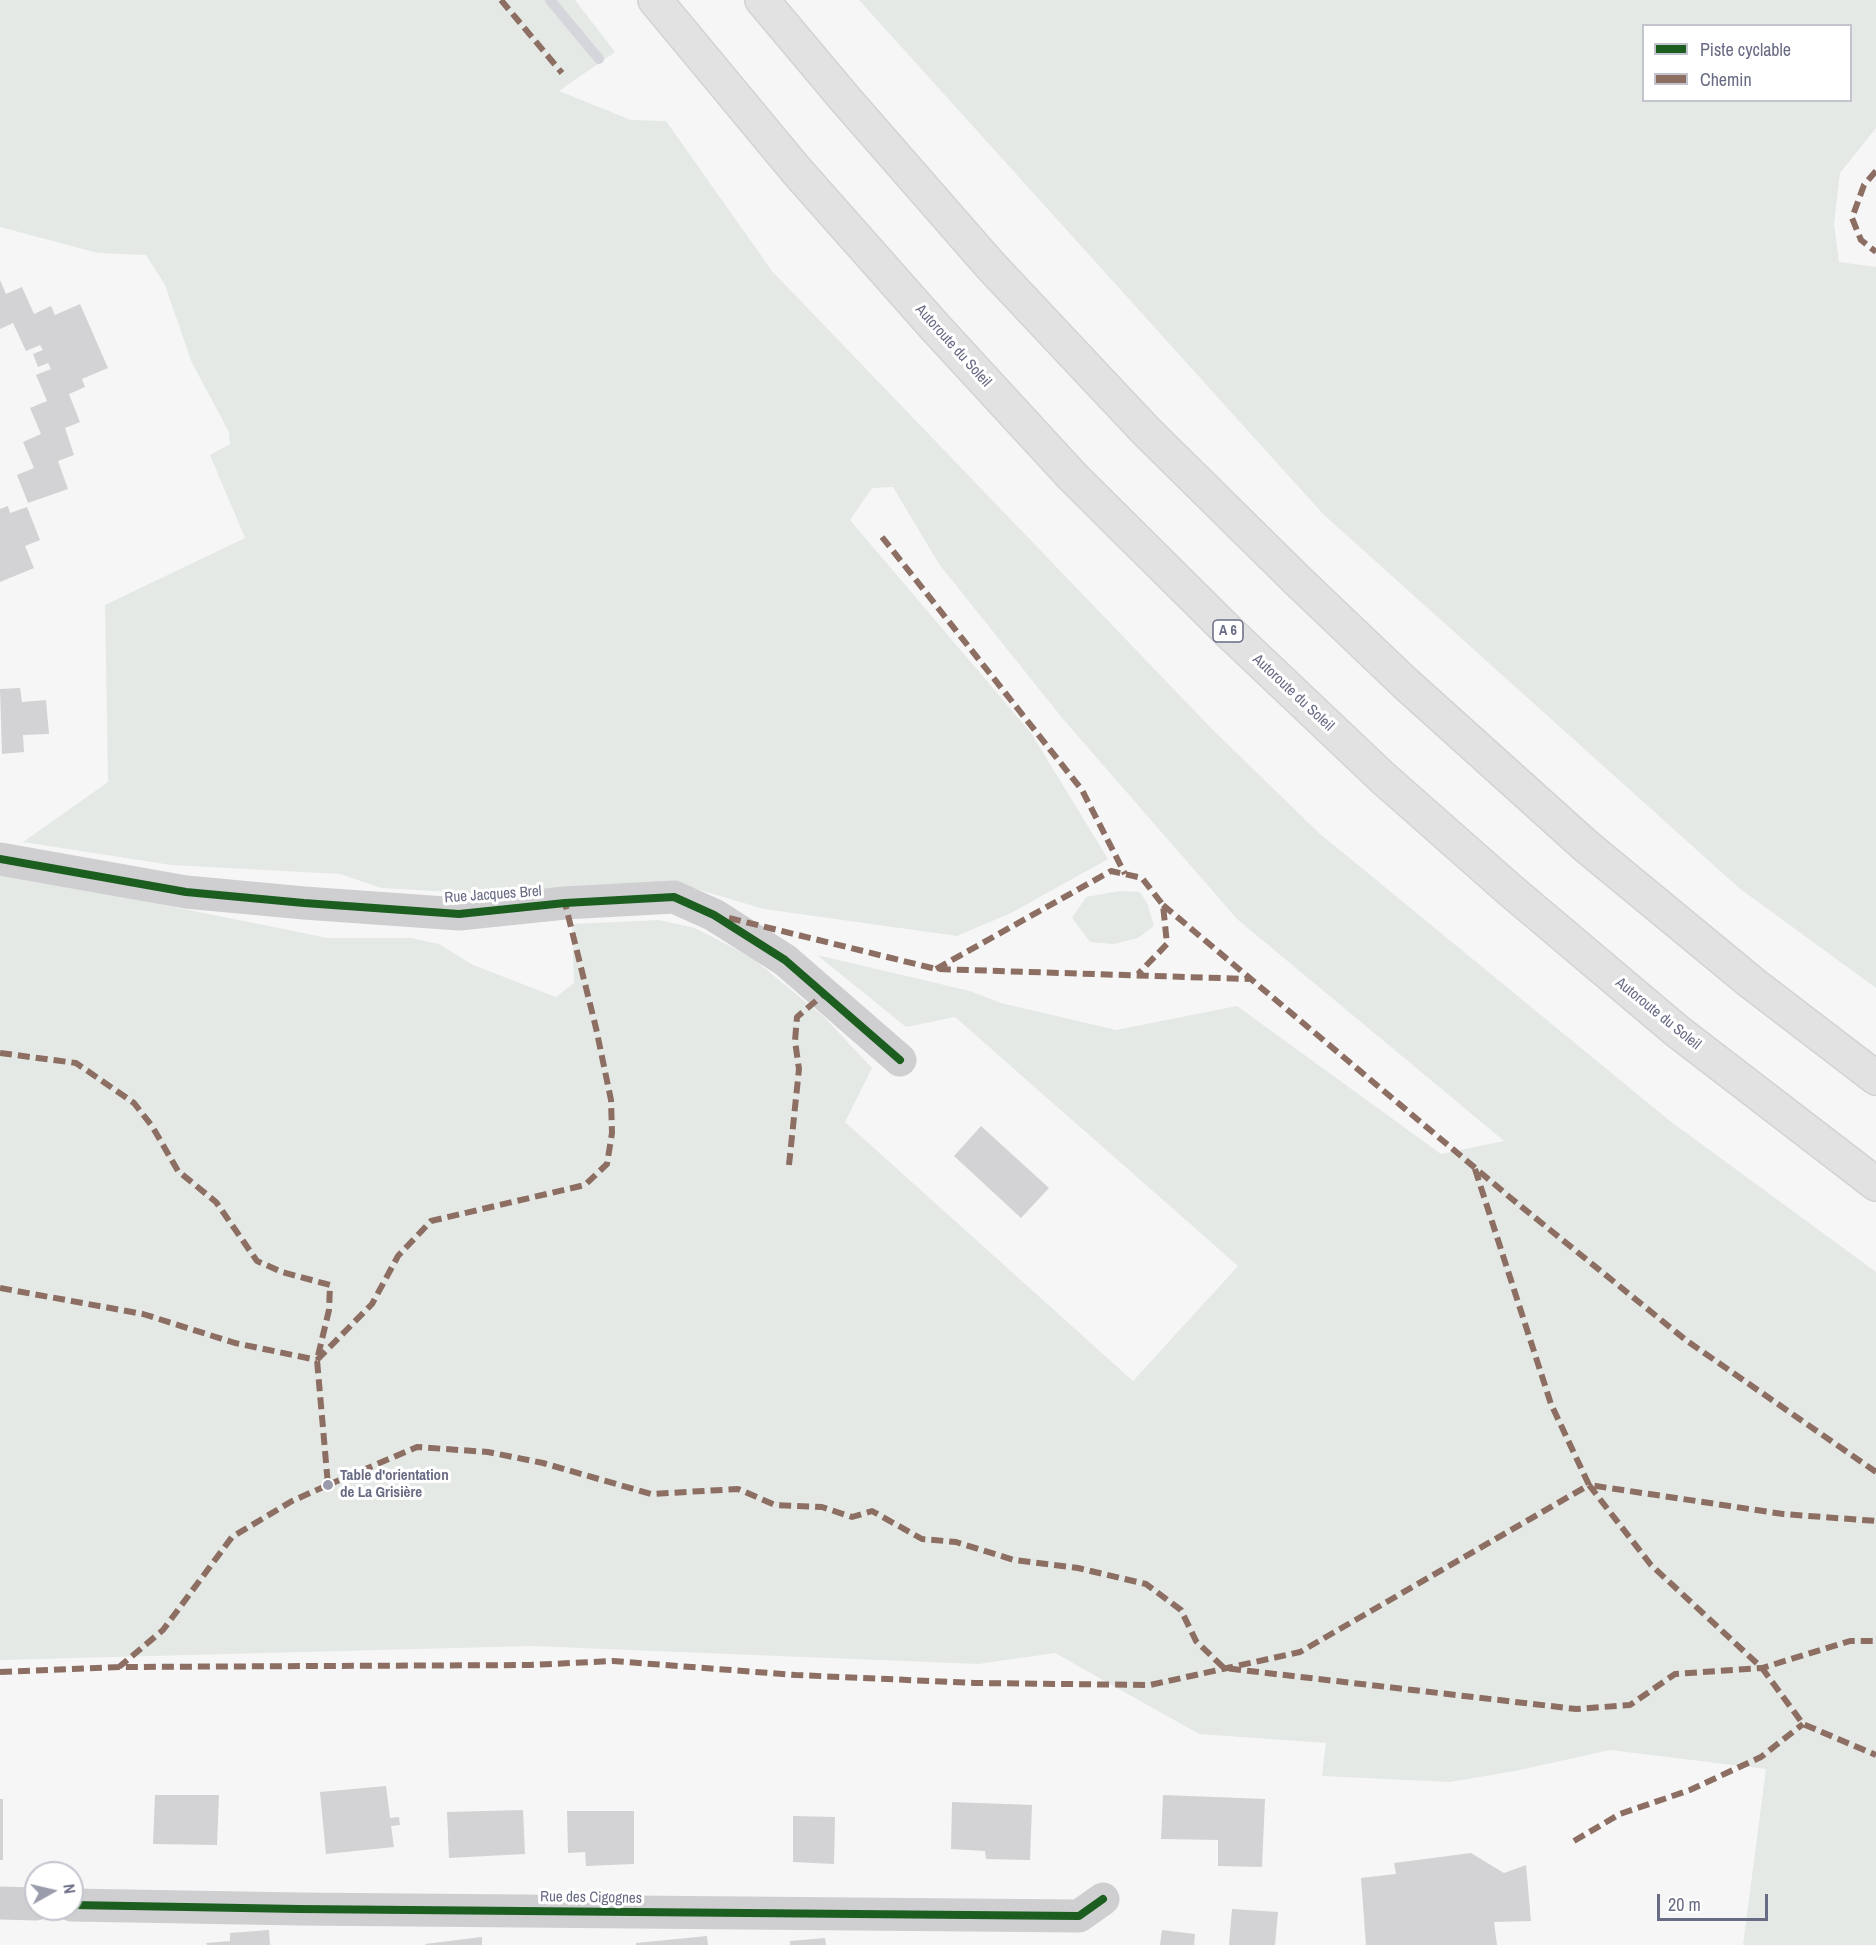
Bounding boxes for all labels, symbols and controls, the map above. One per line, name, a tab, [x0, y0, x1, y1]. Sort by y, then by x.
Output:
legend	[1642, 24, 1852, 102]
text: Piste cyclable	[1700, 37, 1791, 62]
text: Chemin	[1700, 67, 1752, 92]
street label: Autoroute du Soleil	[911, 301, 995, 391]
road number: A 6	[1213, 620, 1243, 642]
street label: Autoroute du Soleil	[1249, 651, 1337, 735]
street label: Rue Jacques Brel	[444, 883, 542, 907]
street label: Autoroute du Soleil	[1612, 974, 1704, 1054]
place label: Table d'orientation de La Grisière	[340, 1467, 449, 1502]
marker: Table d'orientation de La Grisière	[321, 1478, 335, 1492]
north arrow	[24, 1861, 84, 1921]
scale bar	[1660, 1882, 1771, 1920]
text: N	[58, 1883, 81, 1895]
street label: Rue des Cigognes	[540, 1888, 642, 1908]
text: 20 m	[1668, 1892, 1701, 1917]

